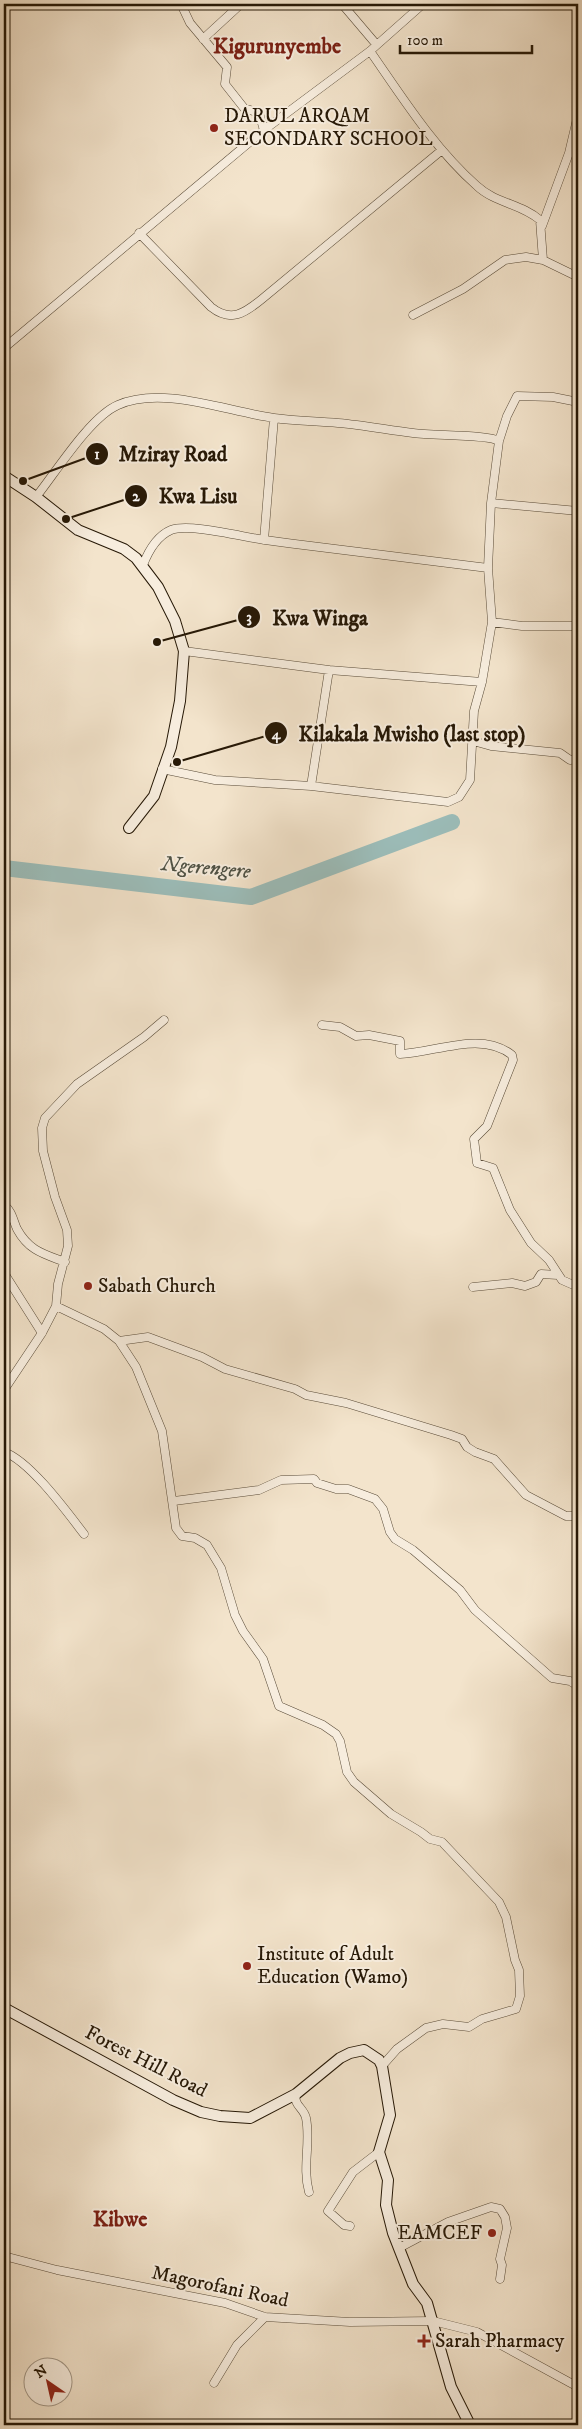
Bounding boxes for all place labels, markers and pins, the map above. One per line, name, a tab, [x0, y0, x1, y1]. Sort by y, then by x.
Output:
place label: DARUL ARQAM SECONDARY SCHOOL	[224, 104, 433, 152]
marker: DARUL ARQAM SECONDARY SCHOOL	[208, 122, 220, 134]
callout: Mziray Road	[84, 436, 238, 472]
callout: Kwa Lisu	[124, 478, 247, 514]
callout: Kwa Winga	[237, 599, 377, 635]
callout: Kilakala Mwisho (last stop)	[264, 715, 535, 751]
place label: Sabath Church	[98, 1274, 216, 1299]
marker: Sabath Church	[82, 1280, 94, 1292]
place label: Institute of Adult Education (Wamo)	[257, 1942, 408, 1990]
marker: Institute of Adult Education (Wamo)	[241, 1960, 253, 1972]
place label: EAMCEF	[397, 2221, 482, 2246]
marker: EAMCEF	[486, 2227, 498, 2239]
place label: Sarah Pharmacy	[435, 2329, 565, 2354]
marker: Sarah Pharmacy	[417, 2334, 431, 2348]

